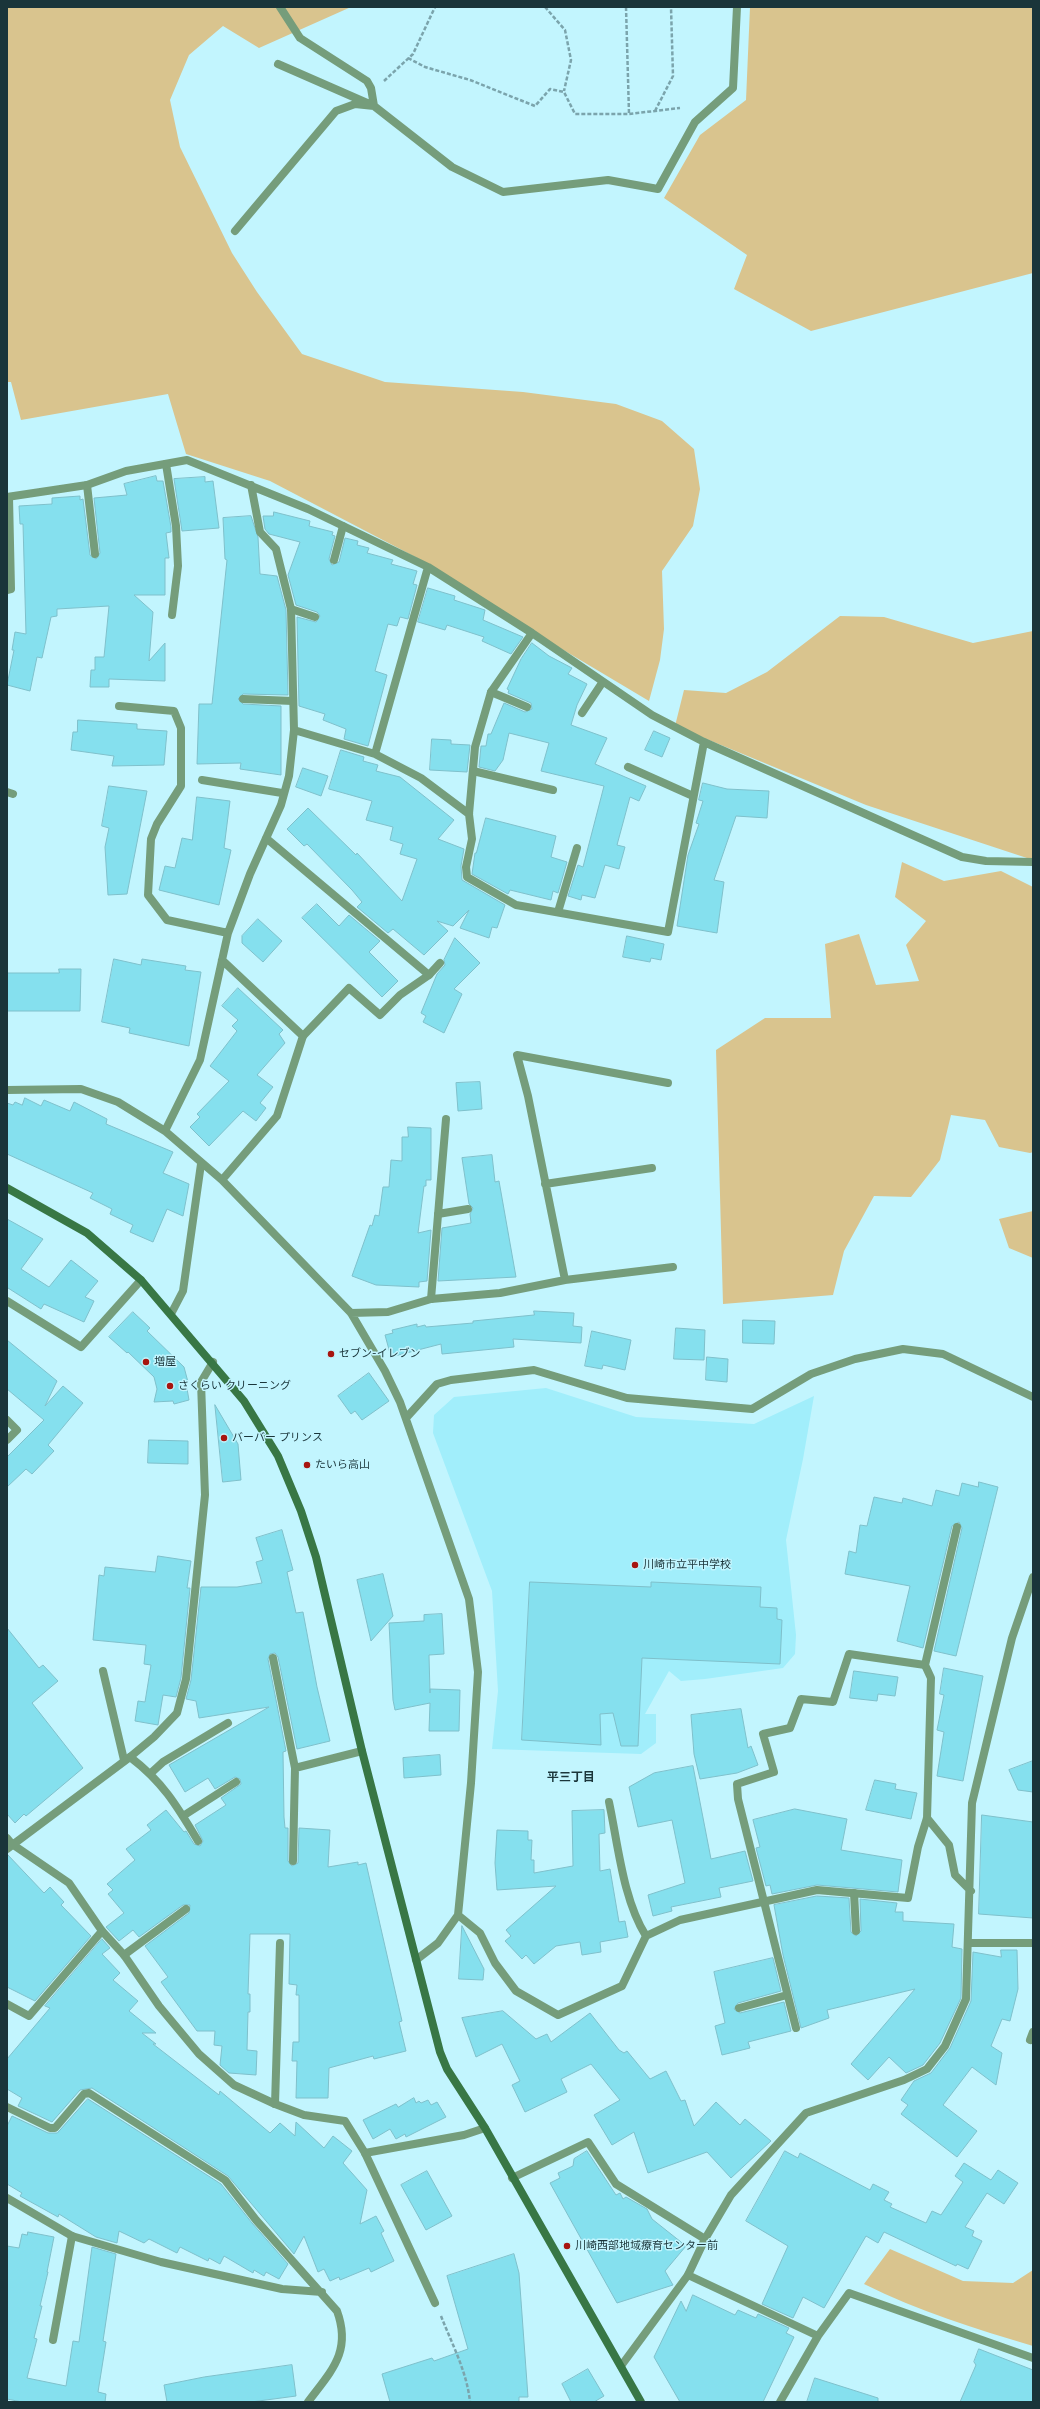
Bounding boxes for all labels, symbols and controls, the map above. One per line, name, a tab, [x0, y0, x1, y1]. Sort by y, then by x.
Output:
place label: セブン-イレブン	[339, 1347, 420, 1361]
marker: セブン-イレブン	[326, 1349, 336, 1359]
place label: 増屋	[154, 1355, 176, 1369]
marker: 増屋	[141, 1357, 151, 1367]
place label: さくらい クリーニング	[178, 1379, 291, 1393]
marker: さくらい クリーニング	[165, 1381, 175, 1391]
place label: バーバー プリンス	[232, 1431, 323, 1445]
marker: バーバー プリンス	[219, 1433, 229, 1443]
place label: たいら高山	[315, 1458, 370, 1472]
marker: たいら高山	[302, 1460, 312, 1470]
place label: 川崎市立平中学校	[643, 1558, 731, 1572]
marker: 川崎市立平中学校	[630, 1560, 640, 1570]
district label: 平三丁目	[547, 1771, 595, 1785]
place label: 川崎西部地域療育センター前	[575, 2239, 718, 2253]
marker: 川崎西部地域療育センター前	[562, 2241, 572, 2251]

